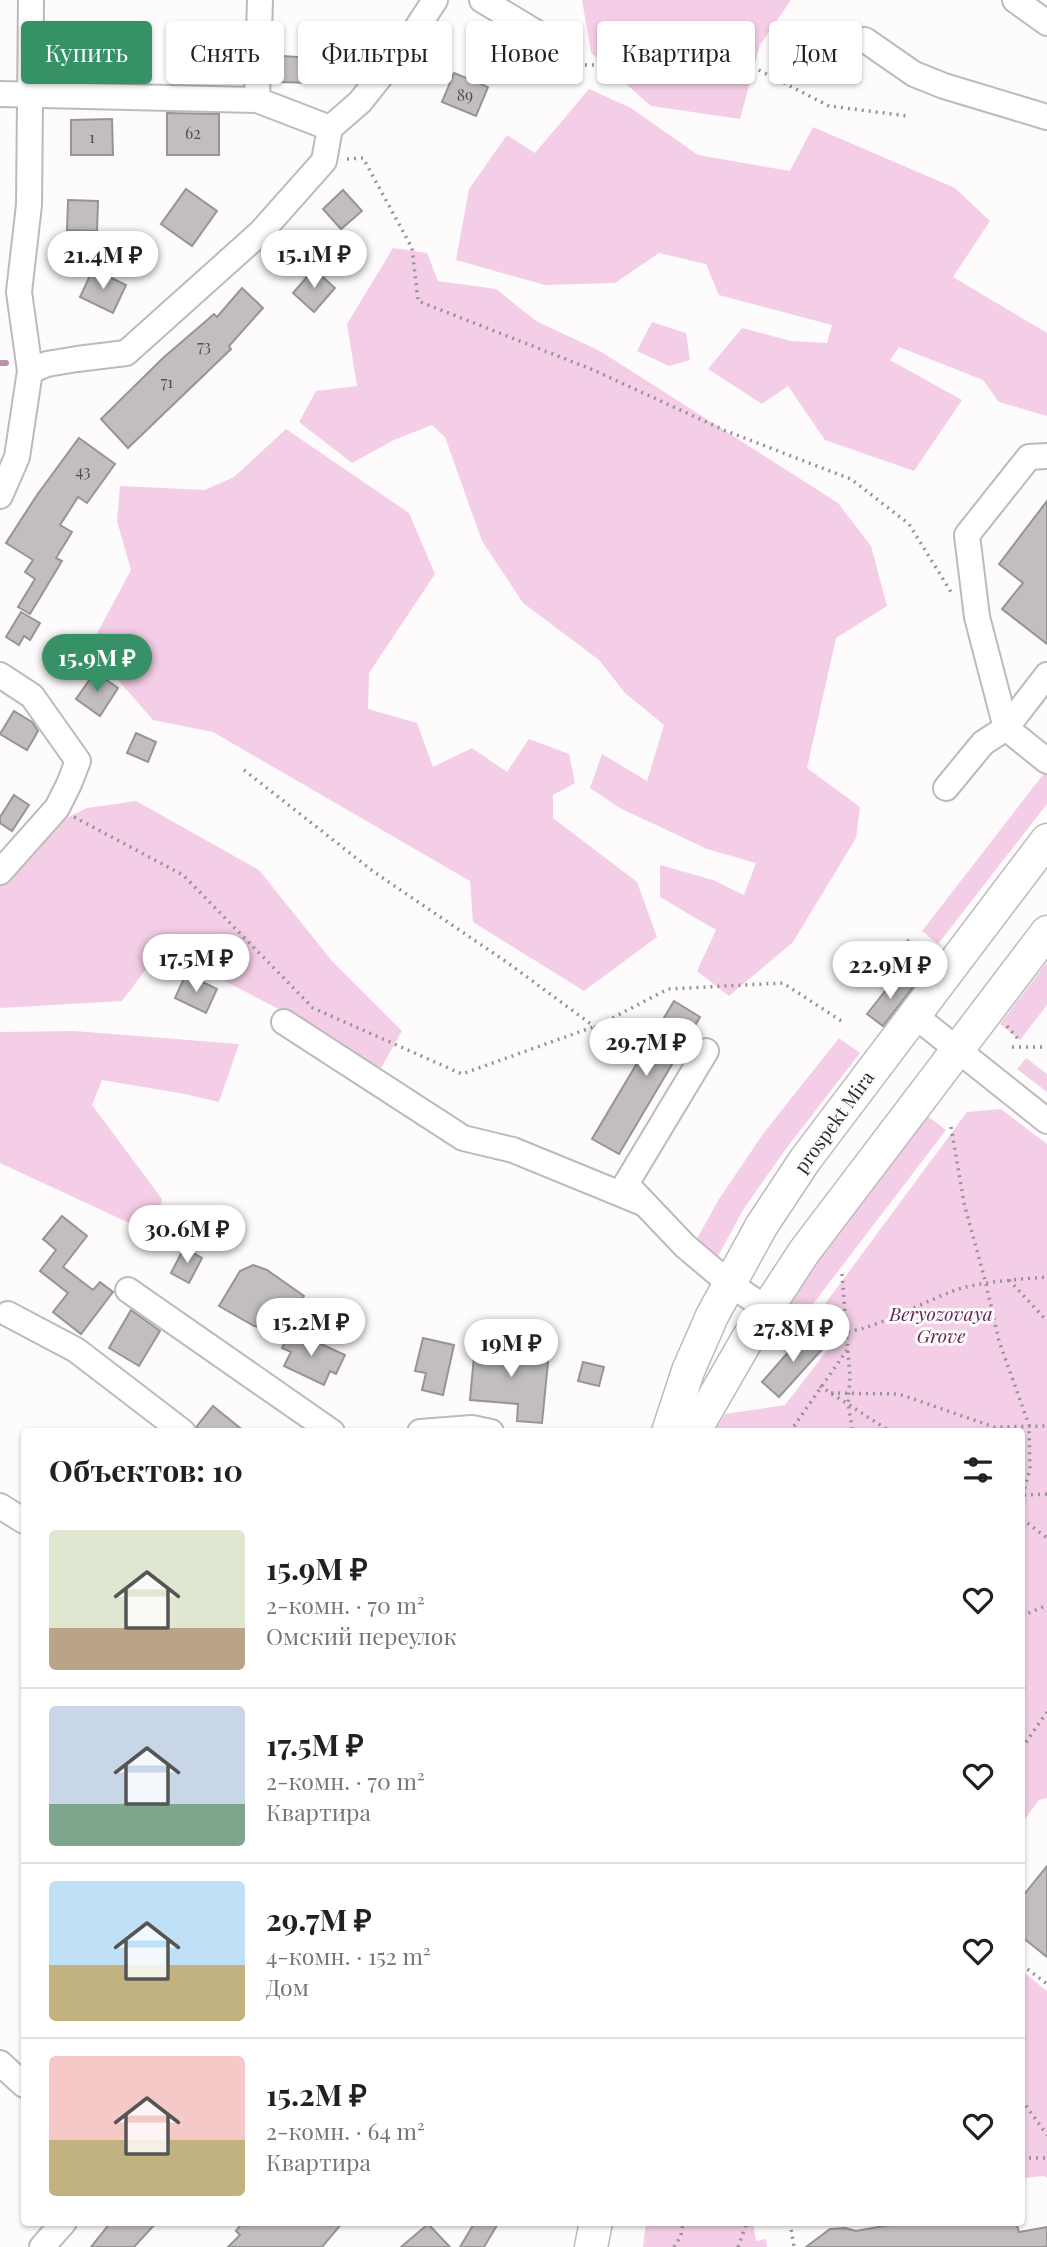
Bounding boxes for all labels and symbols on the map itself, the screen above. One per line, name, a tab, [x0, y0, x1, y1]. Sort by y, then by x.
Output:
house number: 89	[457, 84, 473, 105]
house number: 62	[185, 122, 201, 143]
house number: 1	[89, 126, 95, 147]
pin: 15.1M ₽	[249, 230, 379, 290]
pin: 21.4M ₽	[38, 232, 168, 291]
house number: 73	[197, 335, 211, 356]
house number: 71	[161, 371, 173, 392]
house number: 43	[76, 460, 90, 481]
pin: 15.9M ₽	[32, 634, 162, 694]
pin: 17.5M ₽	[131, 934, 261, 994]
pin: 22.9M ₽	[825, 942, 955, 1001]
pin: 29.7M ₽	[581, 1018, 711, 1078]
street label: prospekt Mira	[787, 1065, 879, 1178]
pin: 30.6M ₽	[122, 1206, 252, 1265]
pin: 15.2M ₽	[246, 1298, 376, 1358]
park label: Beryozovaya Grove	[888, 1300, 993, 1348]
pin: 27.8M ₽	[728, 1304, 858, 1364]
pin: 19M ₽	[462, 1320, 560, 1379]

